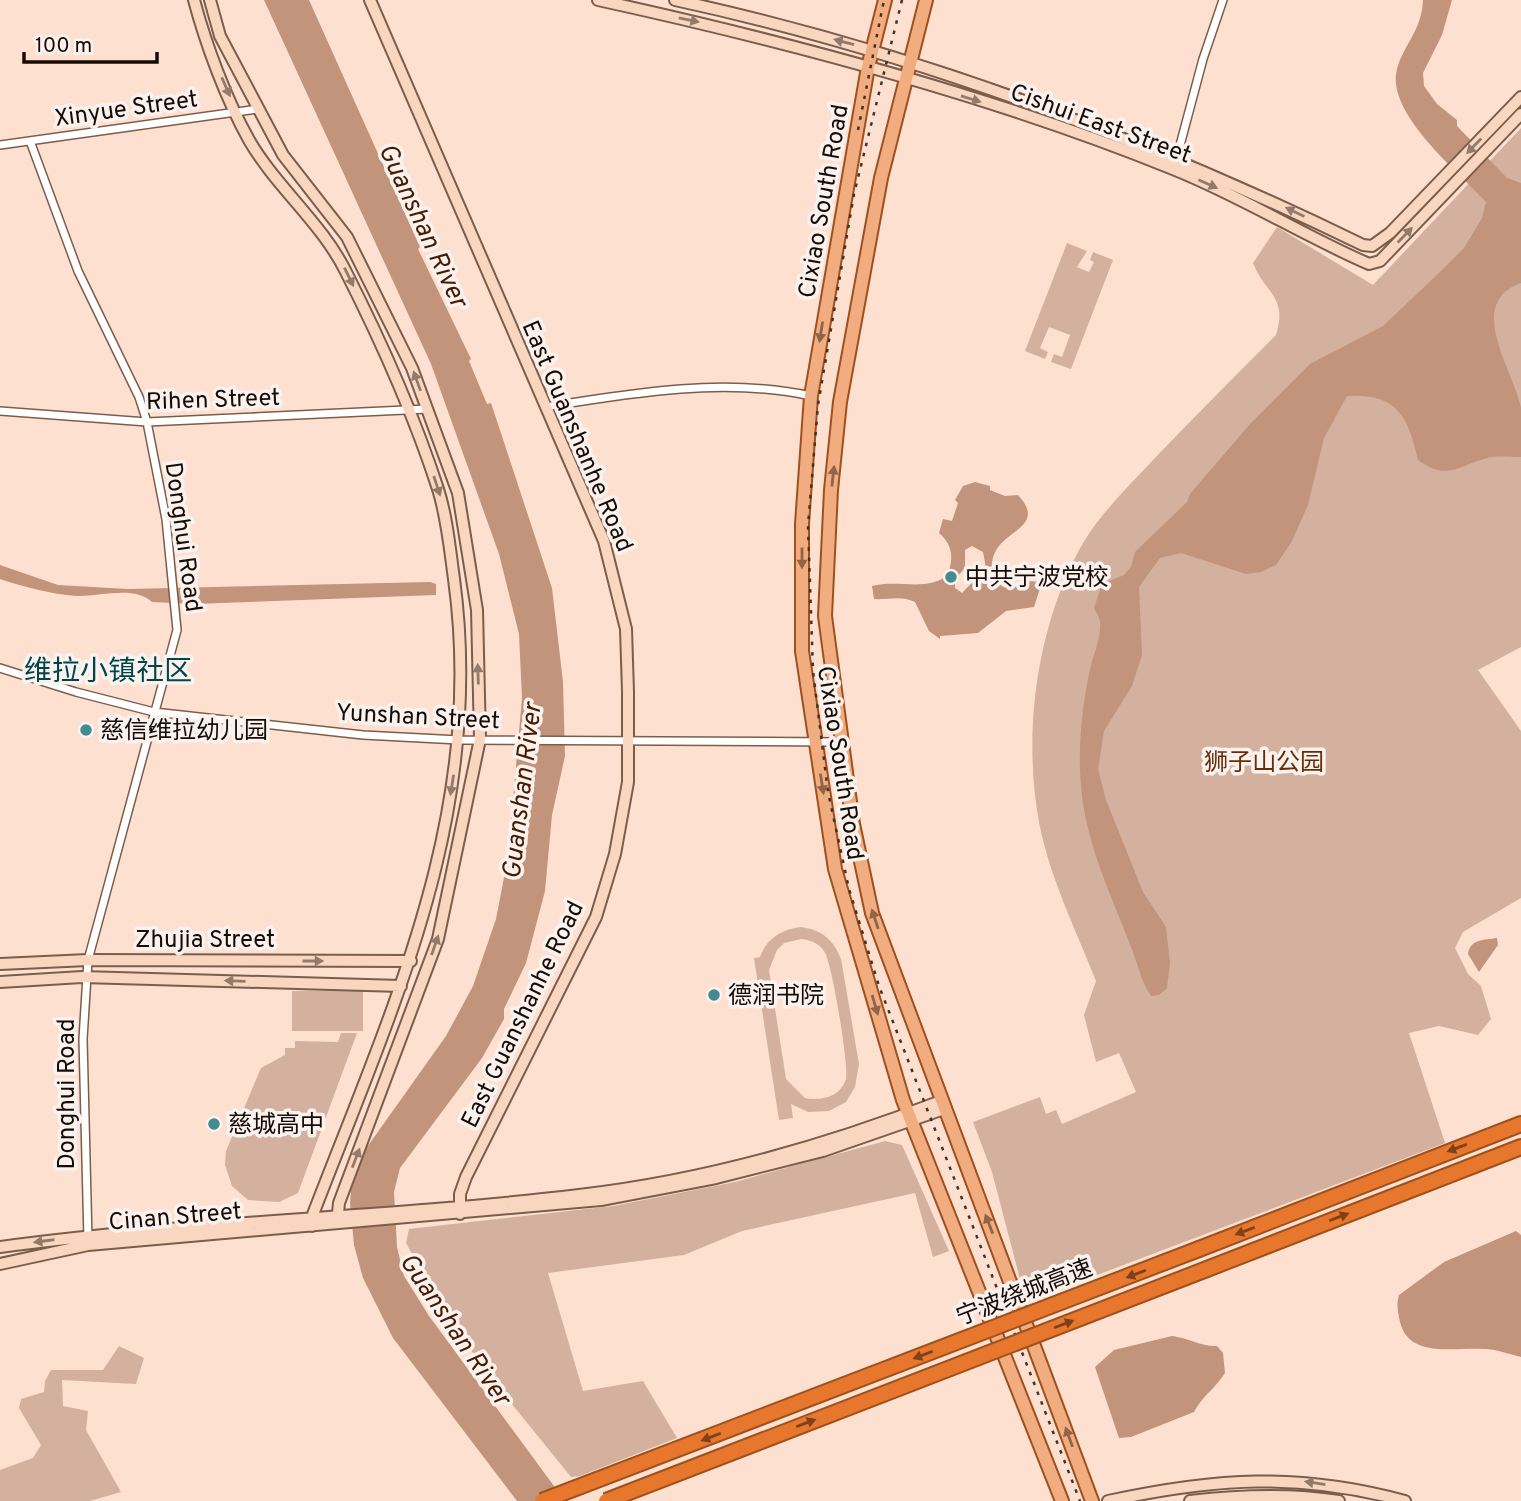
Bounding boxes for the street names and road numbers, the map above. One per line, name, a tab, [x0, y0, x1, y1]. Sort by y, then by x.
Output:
street label: Cishui East Street	[1006, 78, 1195, 172]
street label: Xinyue Street	[53, 85, 200, 135]
street label: Cixiao South Road	[793, 102, 857, 301]
street label: East Guanshanhe Road	[514, 317, 639, 557]
street label: Rihen Street	[145, 384, 281, 418]
street label: Donghui Road	[157, 460, 207, 614]
street label: Cixiao South Road	[809, 664, 869, 863]
street label: Yunshan Street	[335, 699, 501, 737]
street label: East Guanshanhe Road	[456, 897, 592, 1133]
street label: Zhujia Street	[135, 926, 275, 956]
street label: Donghui Road	[53, 1018, 83, 1170]
street label: Cinan Street	[107, 1197, 243, 1239]
street label: 宁波绕城高速	[952, 1254, 1097, 1334]

